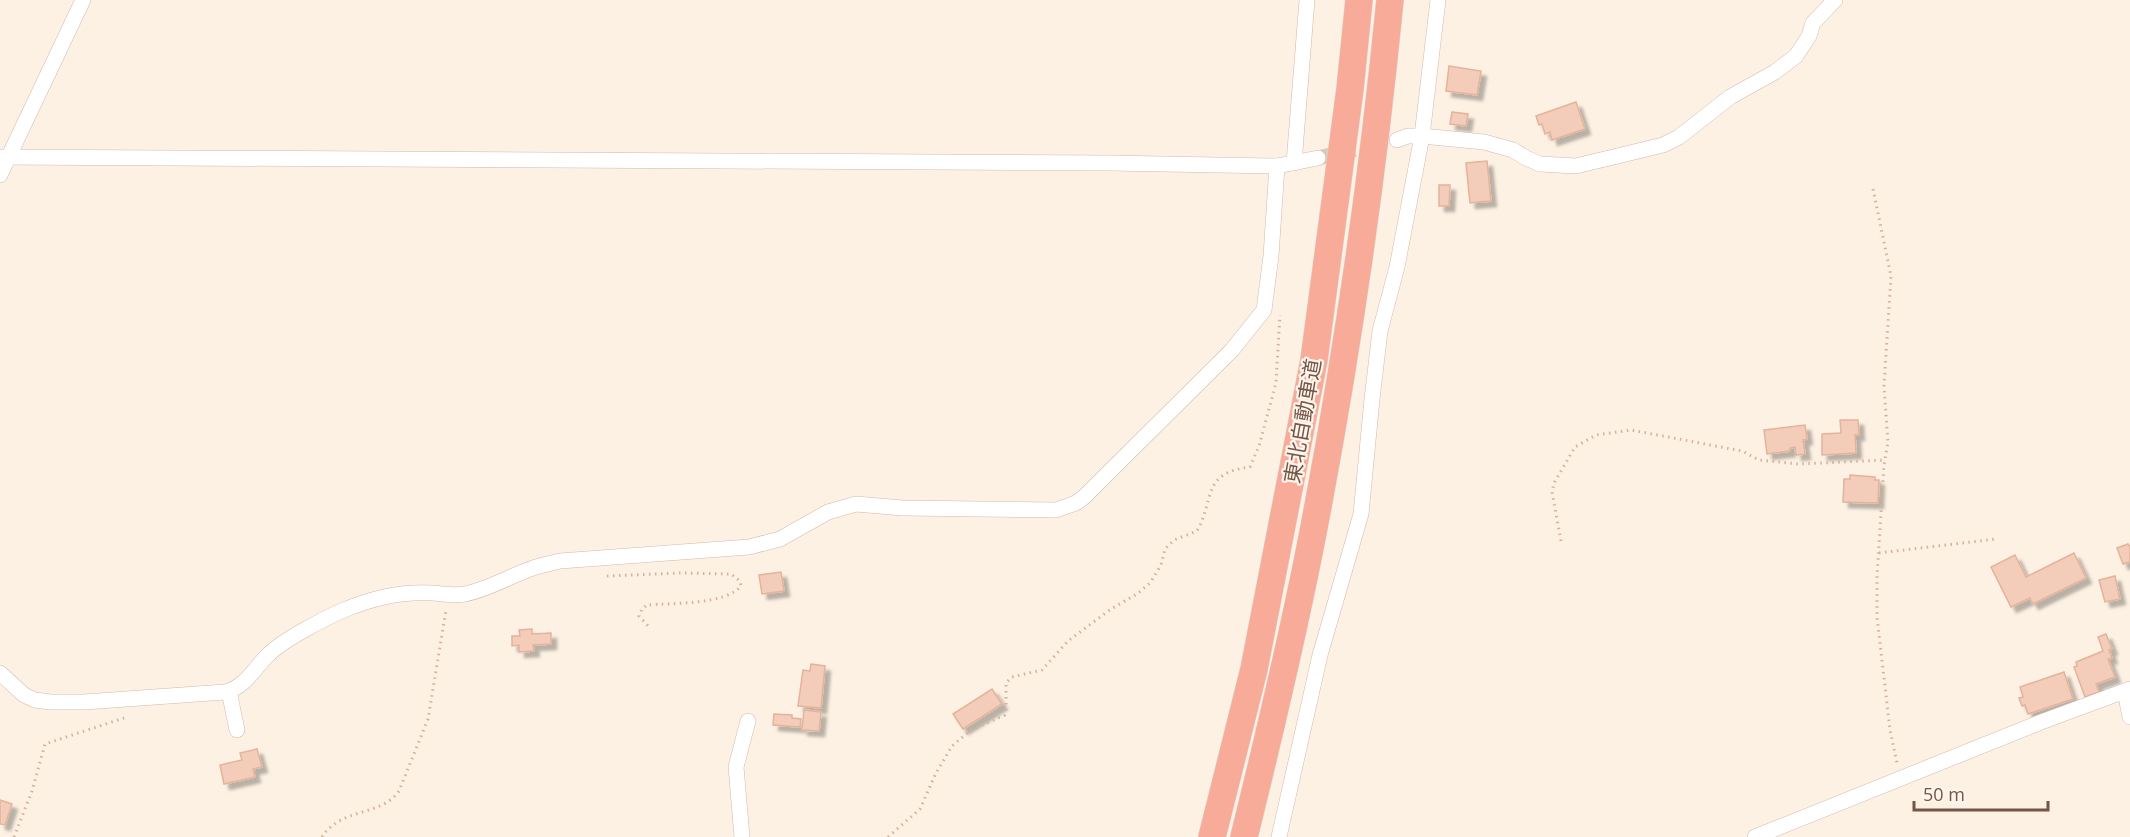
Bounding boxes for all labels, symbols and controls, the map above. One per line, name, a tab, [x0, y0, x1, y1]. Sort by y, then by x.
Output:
street label: 東北自動車道	[1277, 357, 1327, 485]
scale bar	[1914, 774, 2048, 812]
text: 50 m	[1923, 782, 1965, 806]

